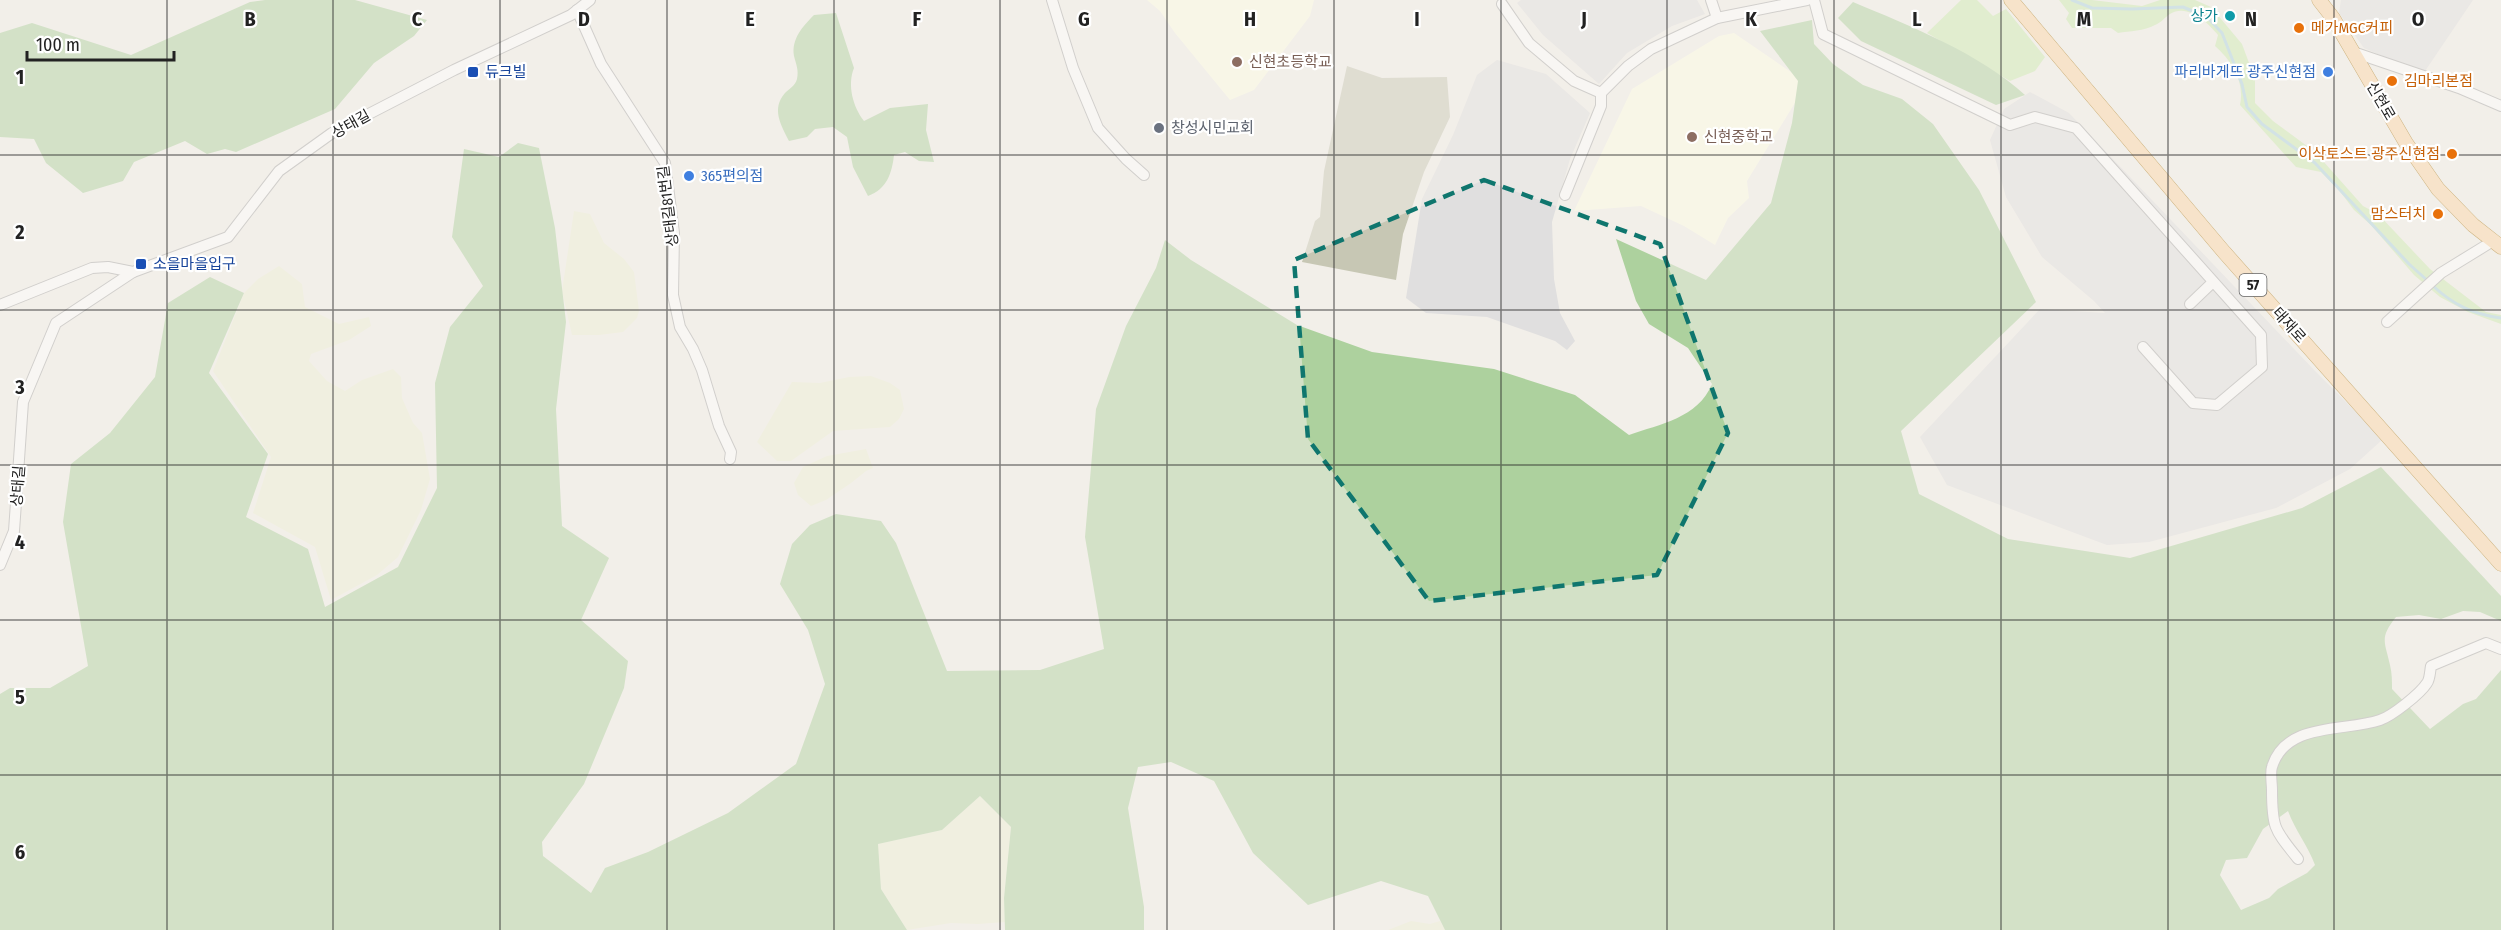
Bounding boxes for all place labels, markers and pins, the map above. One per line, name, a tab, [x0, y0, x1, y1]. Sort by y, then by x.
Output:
place label: 상가	[2190, 7, 2218, 25]
marker: 상가	[2223, 9, 2237, 23]
place label: 메가MGC커피	[2311, 19, 2393, 37]
marker: 메가MGC커피	[2292, 21, 2306, 35]
place label: 신현초등학교	[1249, 53, 1332, 71]
marker: 신현초등학교	[1230, 55, 1244, 69]
place label: 듀크빌	[485, 63, 526, 81]
place label: 파리바게뜨 광주신현점	[2174, 63, 2316, 81]
marker: 듀크빌	[466, 65, 480, 79]
marker: 파리바게뜨 광주신현점	[2321, 65, 2335, 79]
place label: 김마리본점	[2404, 72, 2473, 90]
marker: 김마리본점	[2385, 74, 2399, 88]
place label: 창성시민교회	[1171, 119, 1254, 137]
marker: 창성시민교회	[1152, 121, 1166, 135]
place label: 신현중학교	[1704, 128, 1773, 146]
marker: 신현중학교	[1685, 130, 1699, 144]
place label: 이삭토스트 광주신현점	[2298, 145, 2440, 163]
marker: 이삭토스트 광주신현점	[2445, 147, 2459, 161]
place label: 365편의점	[701, 167, 763, 185]
marker: 365편의점	[682, 169, 696, 183]
place label: 맘스터치	[2371, 205, 2426, 223]
marker: 맘스터치	[2431, 207, 2445, 221]
place label: 소을마을입구	[153, 255, 236, 273]
marker: 소을마을입구	[134, 257, 148, 271]

